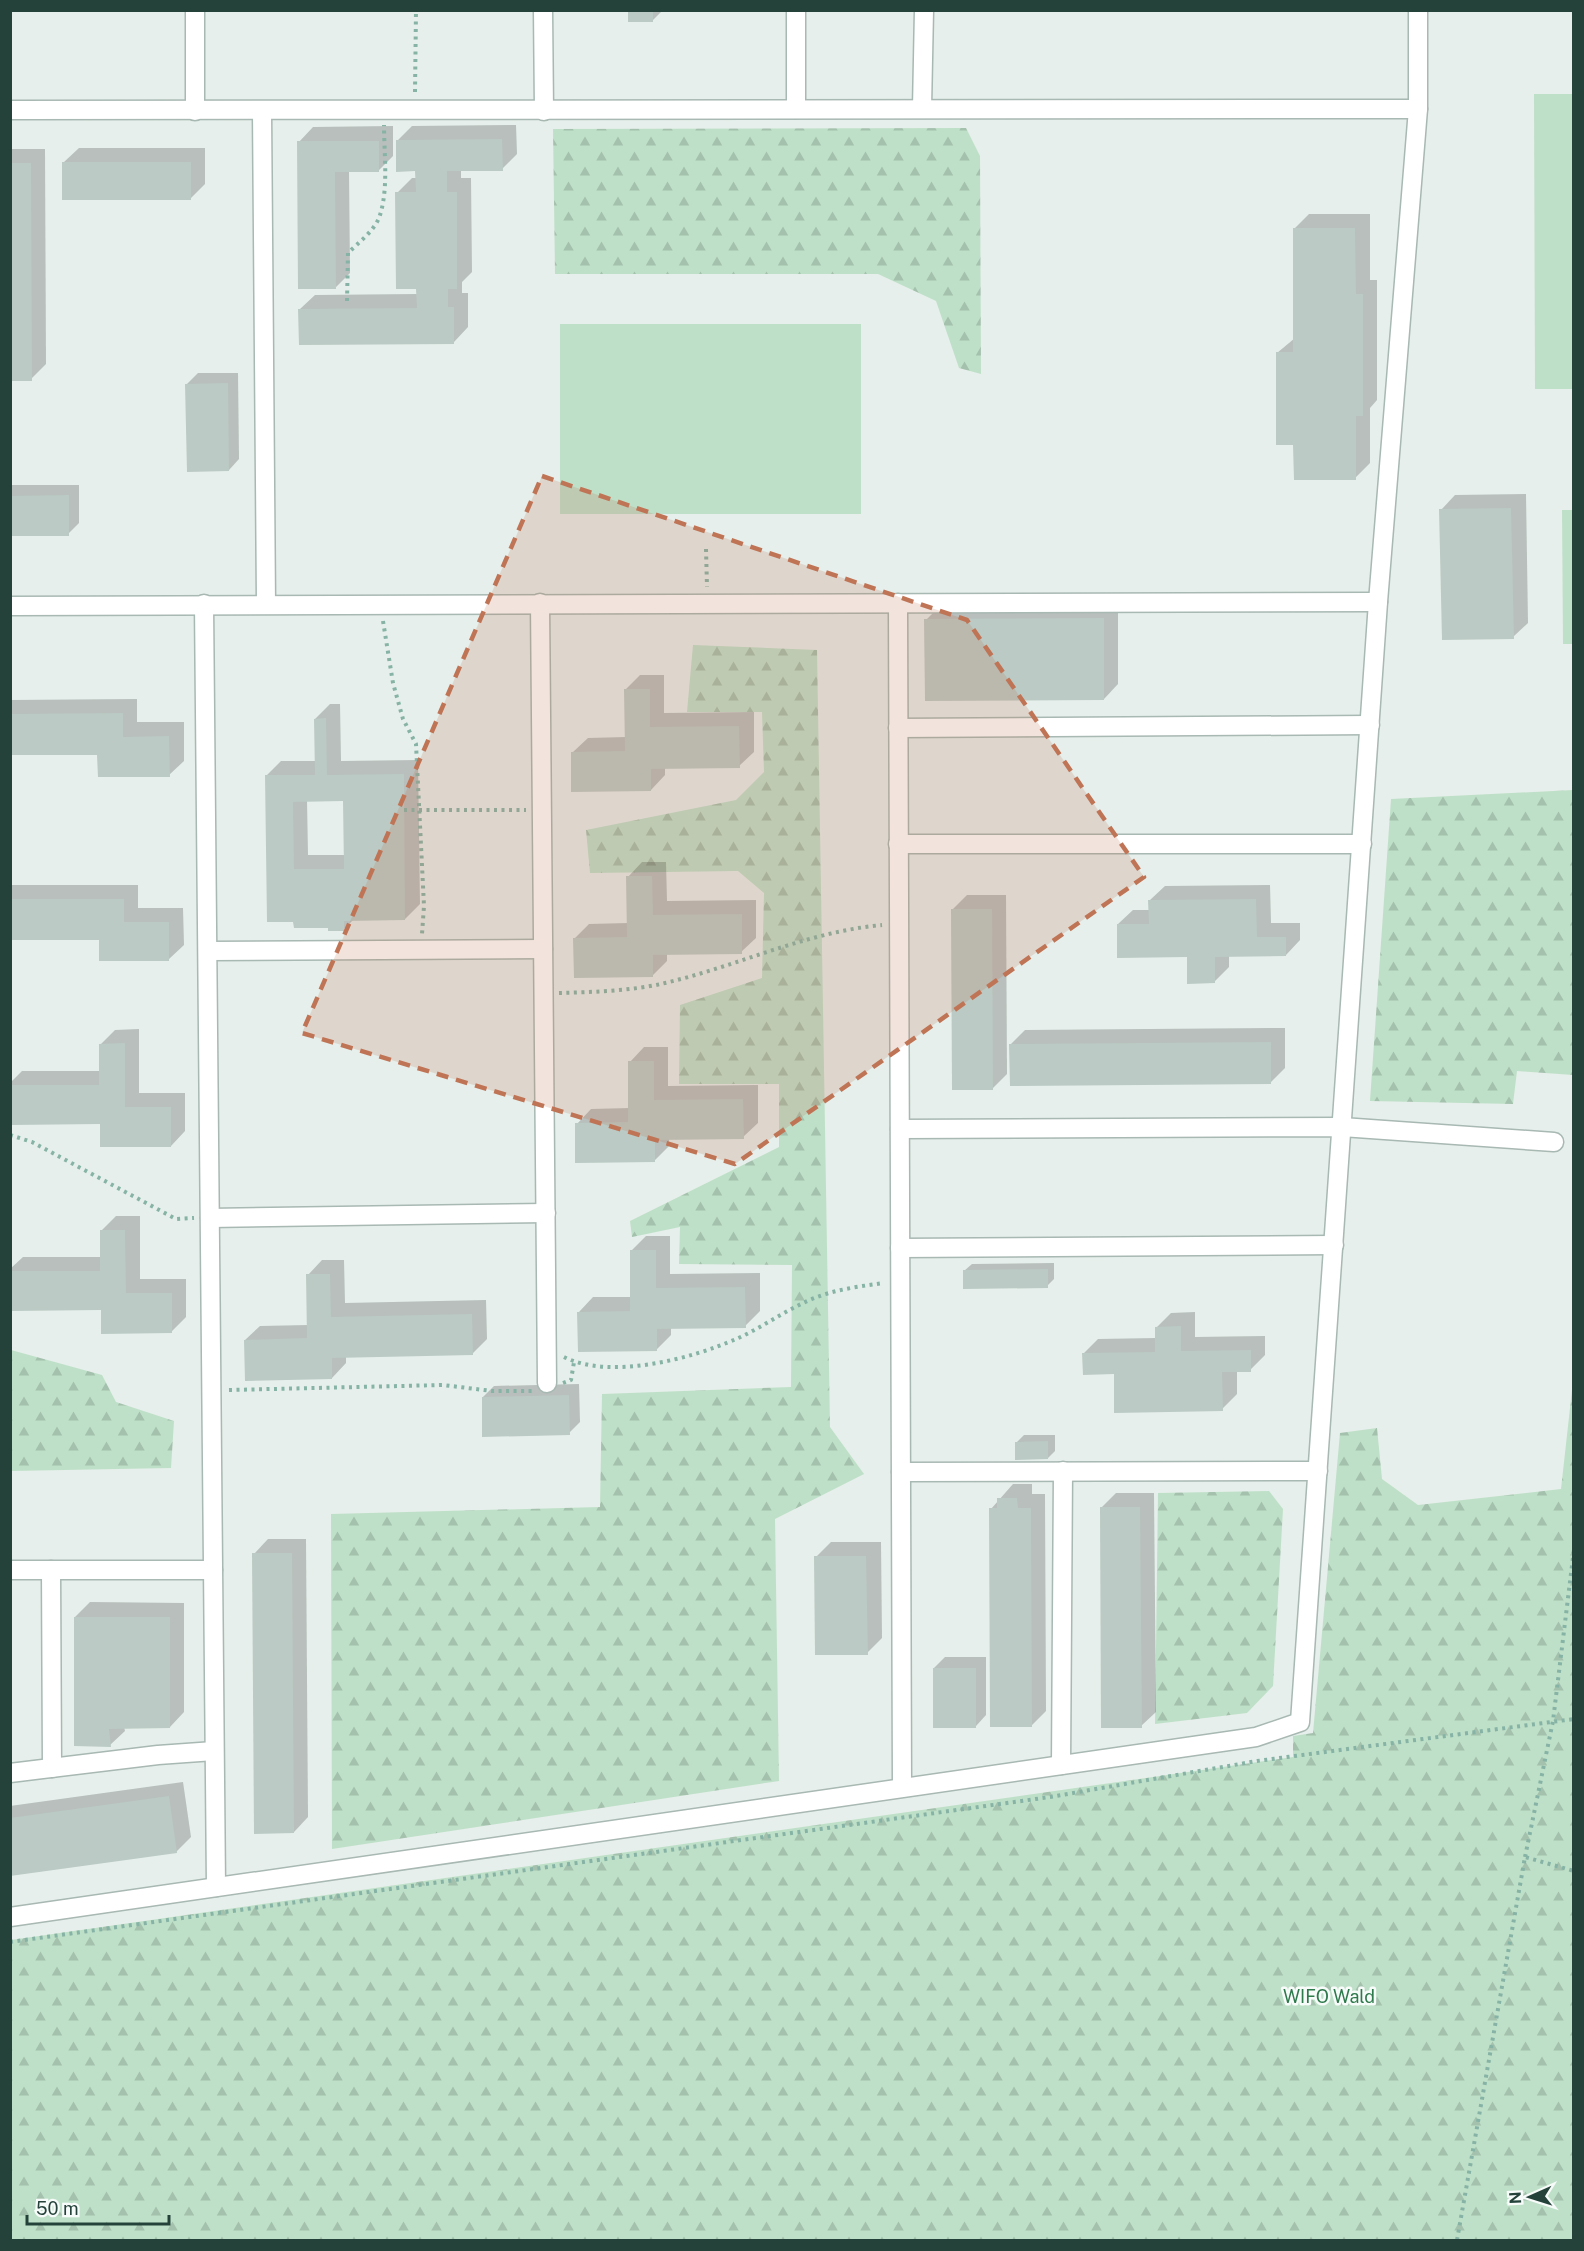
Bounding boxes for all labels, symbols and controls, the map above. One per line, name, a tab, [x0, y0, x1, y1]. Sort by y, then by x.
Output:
park label: WIFO Wald	[1283, 1986, 1375, 2007]
north arrow	[1500, 2167, 1560, 2227]
scale bar	[27, 2188, 170, 2226]
text: N	[1506, 2191, 1525, 2205]
text: 50 m	[36, 2198, 79, 2219]

